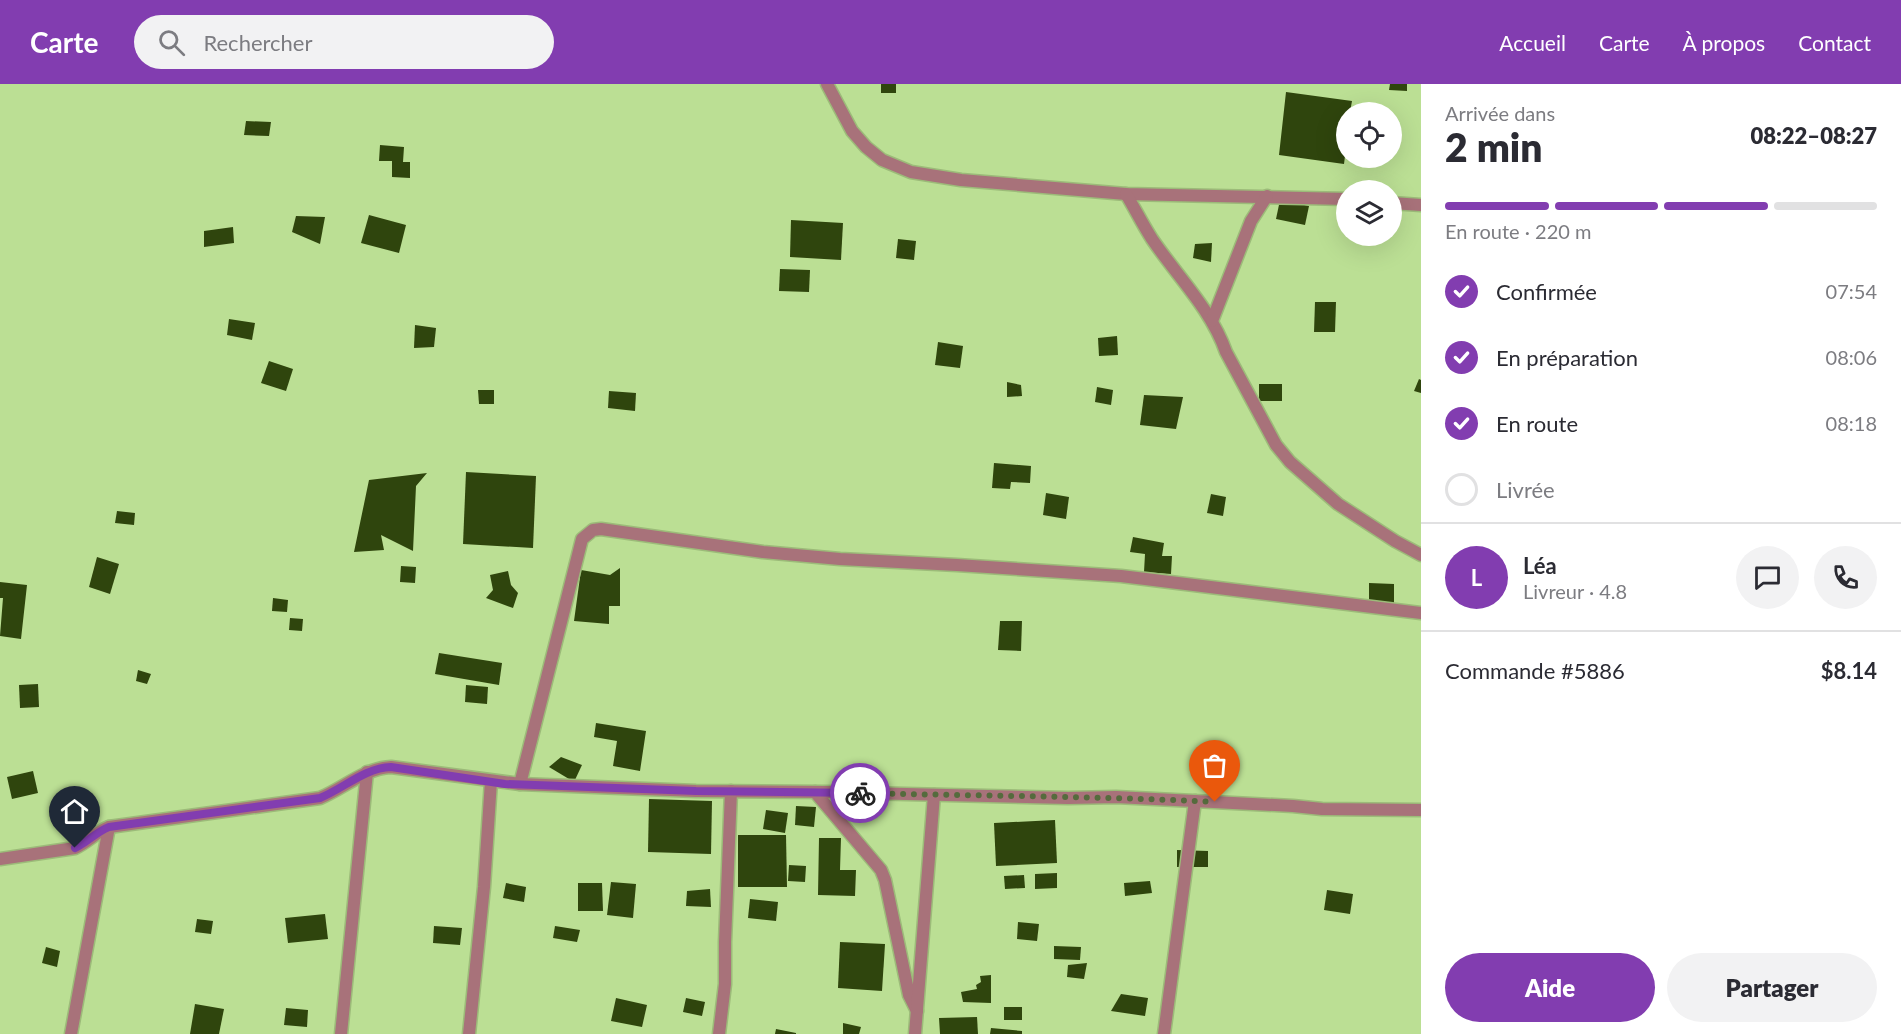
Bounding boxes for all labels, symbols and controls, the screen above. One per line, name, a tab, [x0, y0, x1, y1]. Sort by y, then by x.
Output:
search box	[134, 15, 554, 69]
text: Carte	[30, 25, 98, 59]
icon: search	[155, 26, 188, 59]
text: Rechercher	[203, 29, 312, 56]
text: Accueil	[1499, 30, 1566, 55]
text: Carte	[1599, 30, 1650, 55]
text: À propos	[1683, 30, 1765, 55]
text: Contact	[1798, 30, 1871, 55]
text: Arrivée dans	[1445, 101, 1555, 125]
map controls	[1336, 102, 1402, 246]
button: locate	[1336, 102, 1402, 168]
text: 08:22–08:27	[1751, 122, 1877, 149]
text: 2 min	[1445, 124, 1542, 170]
button: layers	[1336, 180, 1402, 246]
text: En route · 220 m	[1445, 219, 1591, 243]
icon: check	[1445, 275, 1478, 308]
text: Confirmée	[1496, 278, 1597, 305]
text: 07:54	[1826, 279, 1877, 303]
icon: check	[1445, 341, 1478, 374]
text: En préparation	[1496, 344, 1638, 371]
text: 08:06	[1826, 345, 1877, 369]
icon: check	[1445, 407, 1478, 440]
text: En route	[1496, 410, 1578, 437]
text: 08:18	[1826, 411, 1877, 435]
text: Livrée	[1496, 476, 1555, 503]
button: chat	[1736, 546, 1799, 609]
button: phone	[1814, 546, 1877, 609]
text: Léa	[1523, 552, 1557, 579]
text: L	[1471, 564, 1482, 591]
text: Livreur · 4.8	[1523, 579, 1627, 603]
text: Commande #5886	[1445, 657, 1625, 684]
text: $8.14	[1821, 657, 1877, 684]
pin	[1189, 740, 1240, 802]
icon: bag	[1198, 749, 1231, 782]
courier	[830, 763, 890, 823]
icon: bike	[844, 777, 877, 810]
pin	[49, 786, 100, 848]
icon: home	[58, 795, 91, 828]
button: Aide	[1445, 953, 1655, 1022]
button: Partager	[1667, 953, 1877, 1022]

